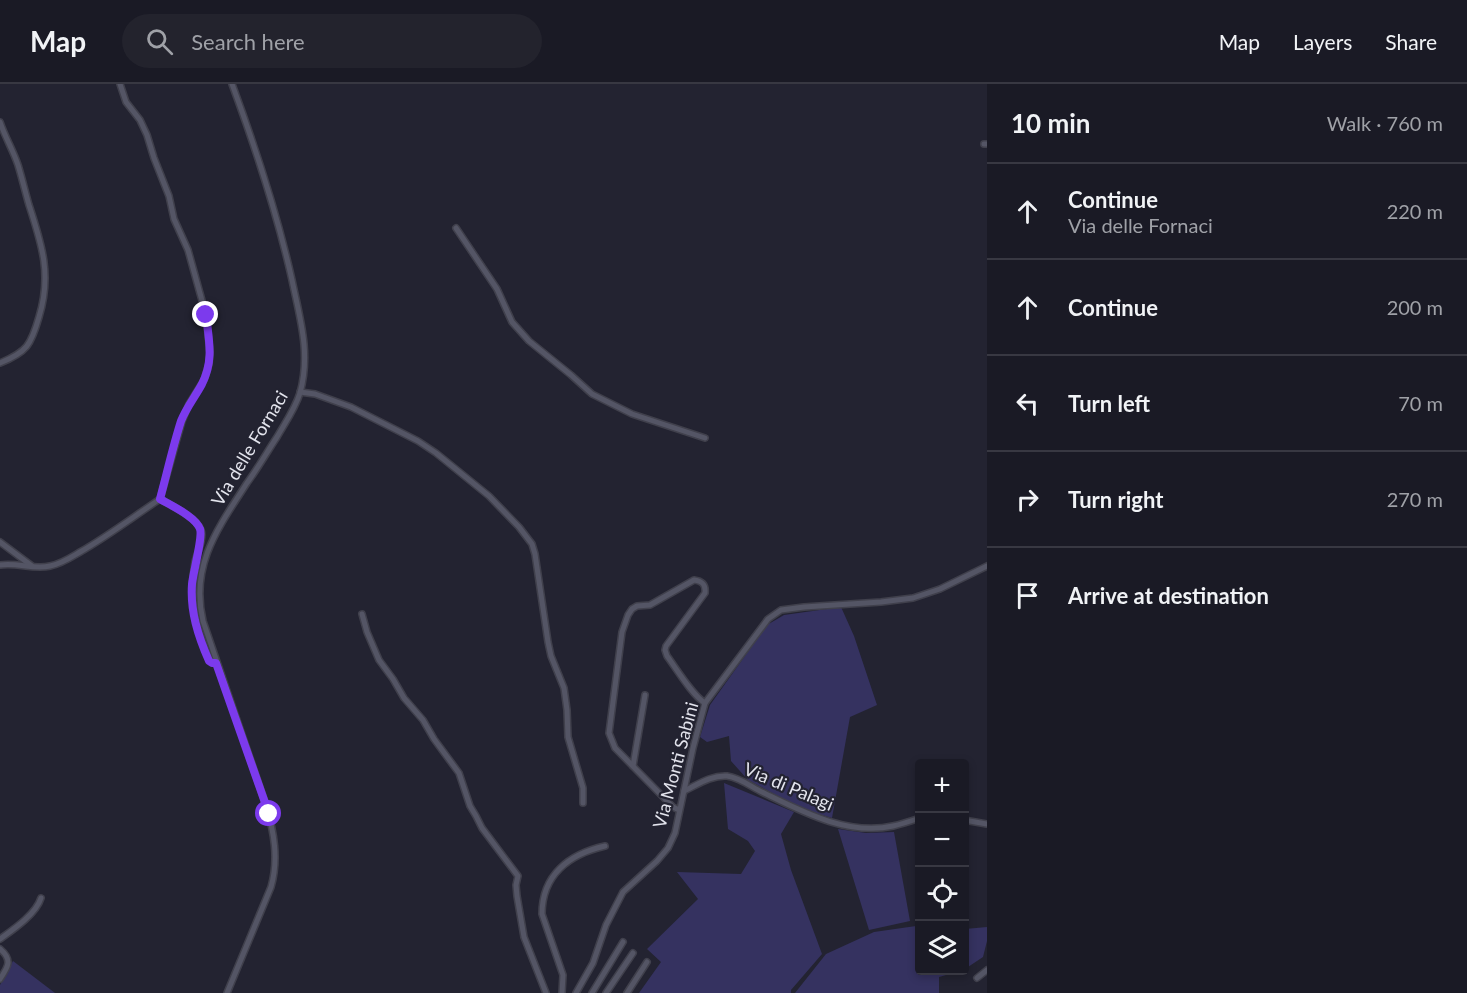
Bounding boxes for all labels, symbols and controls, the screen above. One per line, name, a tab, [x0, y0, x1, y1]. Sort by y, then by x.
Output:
search box	[122, 14, 542, 68]
text: Map	[30, 24, 86, 58]
icon: search	[143, 25, 176, 58]
text: Search here	[191, 28, 305, 55]
text: Map	[1219, 29, 1260, 54]
text: Layers	[1293, 29, 1352, 54]
text: Share	[1385, 29, 1437, 54]
text: 10 min	[1011, 107, 1091, 139]
text: Walk · 760 m	[1327, 111, 1443, 135]
text: Continue	[1068, 186, 1158, 213]
icon: ahead	[1011, 195, 1044, 228]
text: 220 m	[1387, 199, 1443, 223]
text: Via delle Fornaci	[1068, 213, 1213, 237]
icon: ahead	[1011, 291, 1044, 324]
text: Continue	[1068, 294, 1158, 321]
text: 200 m	[1387, 295, 1443, 319]
route end	[192, 301, 218, 327]
street label: Via delle Fornaci	[206, 386, 292, 510]
icon: left	[1011, 387, 1044, 420]
text: Turn left	[1068, 390, 1150, 417]
text: 70 m	[1398, 391, 1443, 415]
icon: right	[1011, 483, 1044, 516]
text: Turn right	[1068, 486, 1163, 513]
text: 270 m	[1387, 487, 1443, 511]
icon: arrive	[1011, 579, 1044, 612]
text: Arrive at destination	[1068, 582, 1269, 609]
street label: Via Monti Sabini	[648, 700, 702, 830]
street label: Via di Palagi	[741, 757, 837, 815]
map controls	[915, 759, 969, 975]
button: +	[915, 759, 969, 813]
route start	[255, 800, 281, 826]
button: −	[915, 813, 969, 867]
button: locate	[915, 867, 969, 921]
button: layers	[915, 921, 969, 975]

